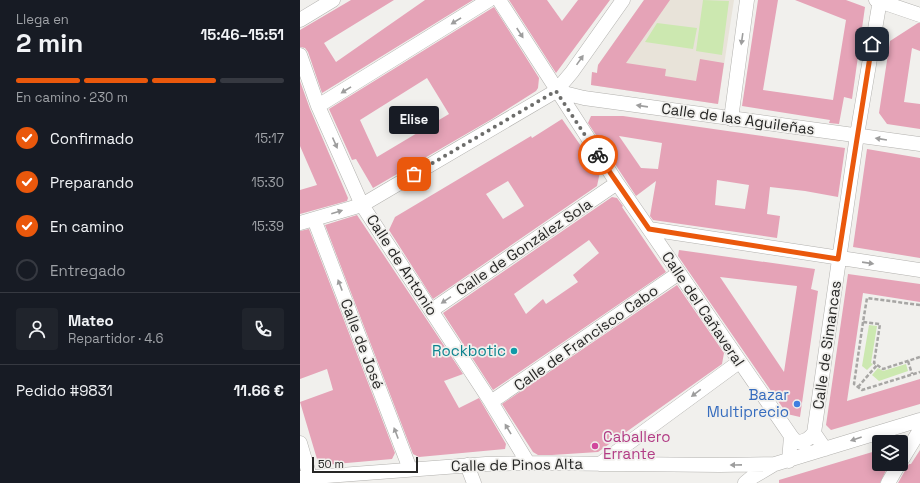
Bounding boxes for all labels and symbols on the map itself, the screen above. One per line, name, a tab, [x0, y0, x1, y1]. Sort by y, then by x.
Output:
one-way arrow	[451, 17, 461, 25]
one-way arrow	[516, 27, 523, 39]
pin	[855, 27, 889, 61]
one-way arrow	[739, 33, 745, 45]
one-way arrow	[576, 55, 584, 65]
one-way arrow	[340, 86, 352, 93]
street label: Calle de las Aguileñas	[660, 98, 816, 139]
one-way arrow	[636, 103, 648, 109]
callout: Elise	[389, 106, 439, 134]
courier	[578, 135, 618, 175]
one-way arrow	[875, 135, 888, 141]
one-way arrow	[332, 138, 338, 149]
pin	[397, 157, 431, 191]
street label: Calle de González Sola	[452, 194, 596, 299]
one-way arrow	[332, 209, 344, 215]
street label: Calle de Antonio	[363, 210, 442, 319]
street label: Calle del Cañaveral	[658, 248, 749, 370]
one-way arrow	[862, 260, 874, 266]
one-way arrow	[336, 279, 342, 291]
street label: Calle de Simancas	[808, 279, 845, 411]
street label: Calle de Francisco Cabo	[510, 281, 662, 395]
street label: Calle de José	[337, 296, 388, 392]
one-way arrow	[441, 296, 451, 304]
place label: Rockbotic	[432, 341, 506, 360]
marker: Rockbotic	[509, 346, 519, 356]
place label: Bazar Multiprecio	[707, 385, 789, 421]
one-way arrow	[691, 389, 702, 397]
marker: Bazar Multiprecio	[792, 399, 802, 409]
one-way arrow	[504, 424, 512, 434]
one-way arrow	[392, 426, 398, 438]
place label: Caballero Errante	[603, 427, 670, 463]
one-way arrow	[849, 436, 861, 442]
marker: Caballero Errante	[590, 441, 600, 451]
street label: Calle de Pinos Alta	[451, 454, 584, 475]
scale bar	[312, 455, 418, 474]
one-way arrow	[729, 462, 742, 468]

